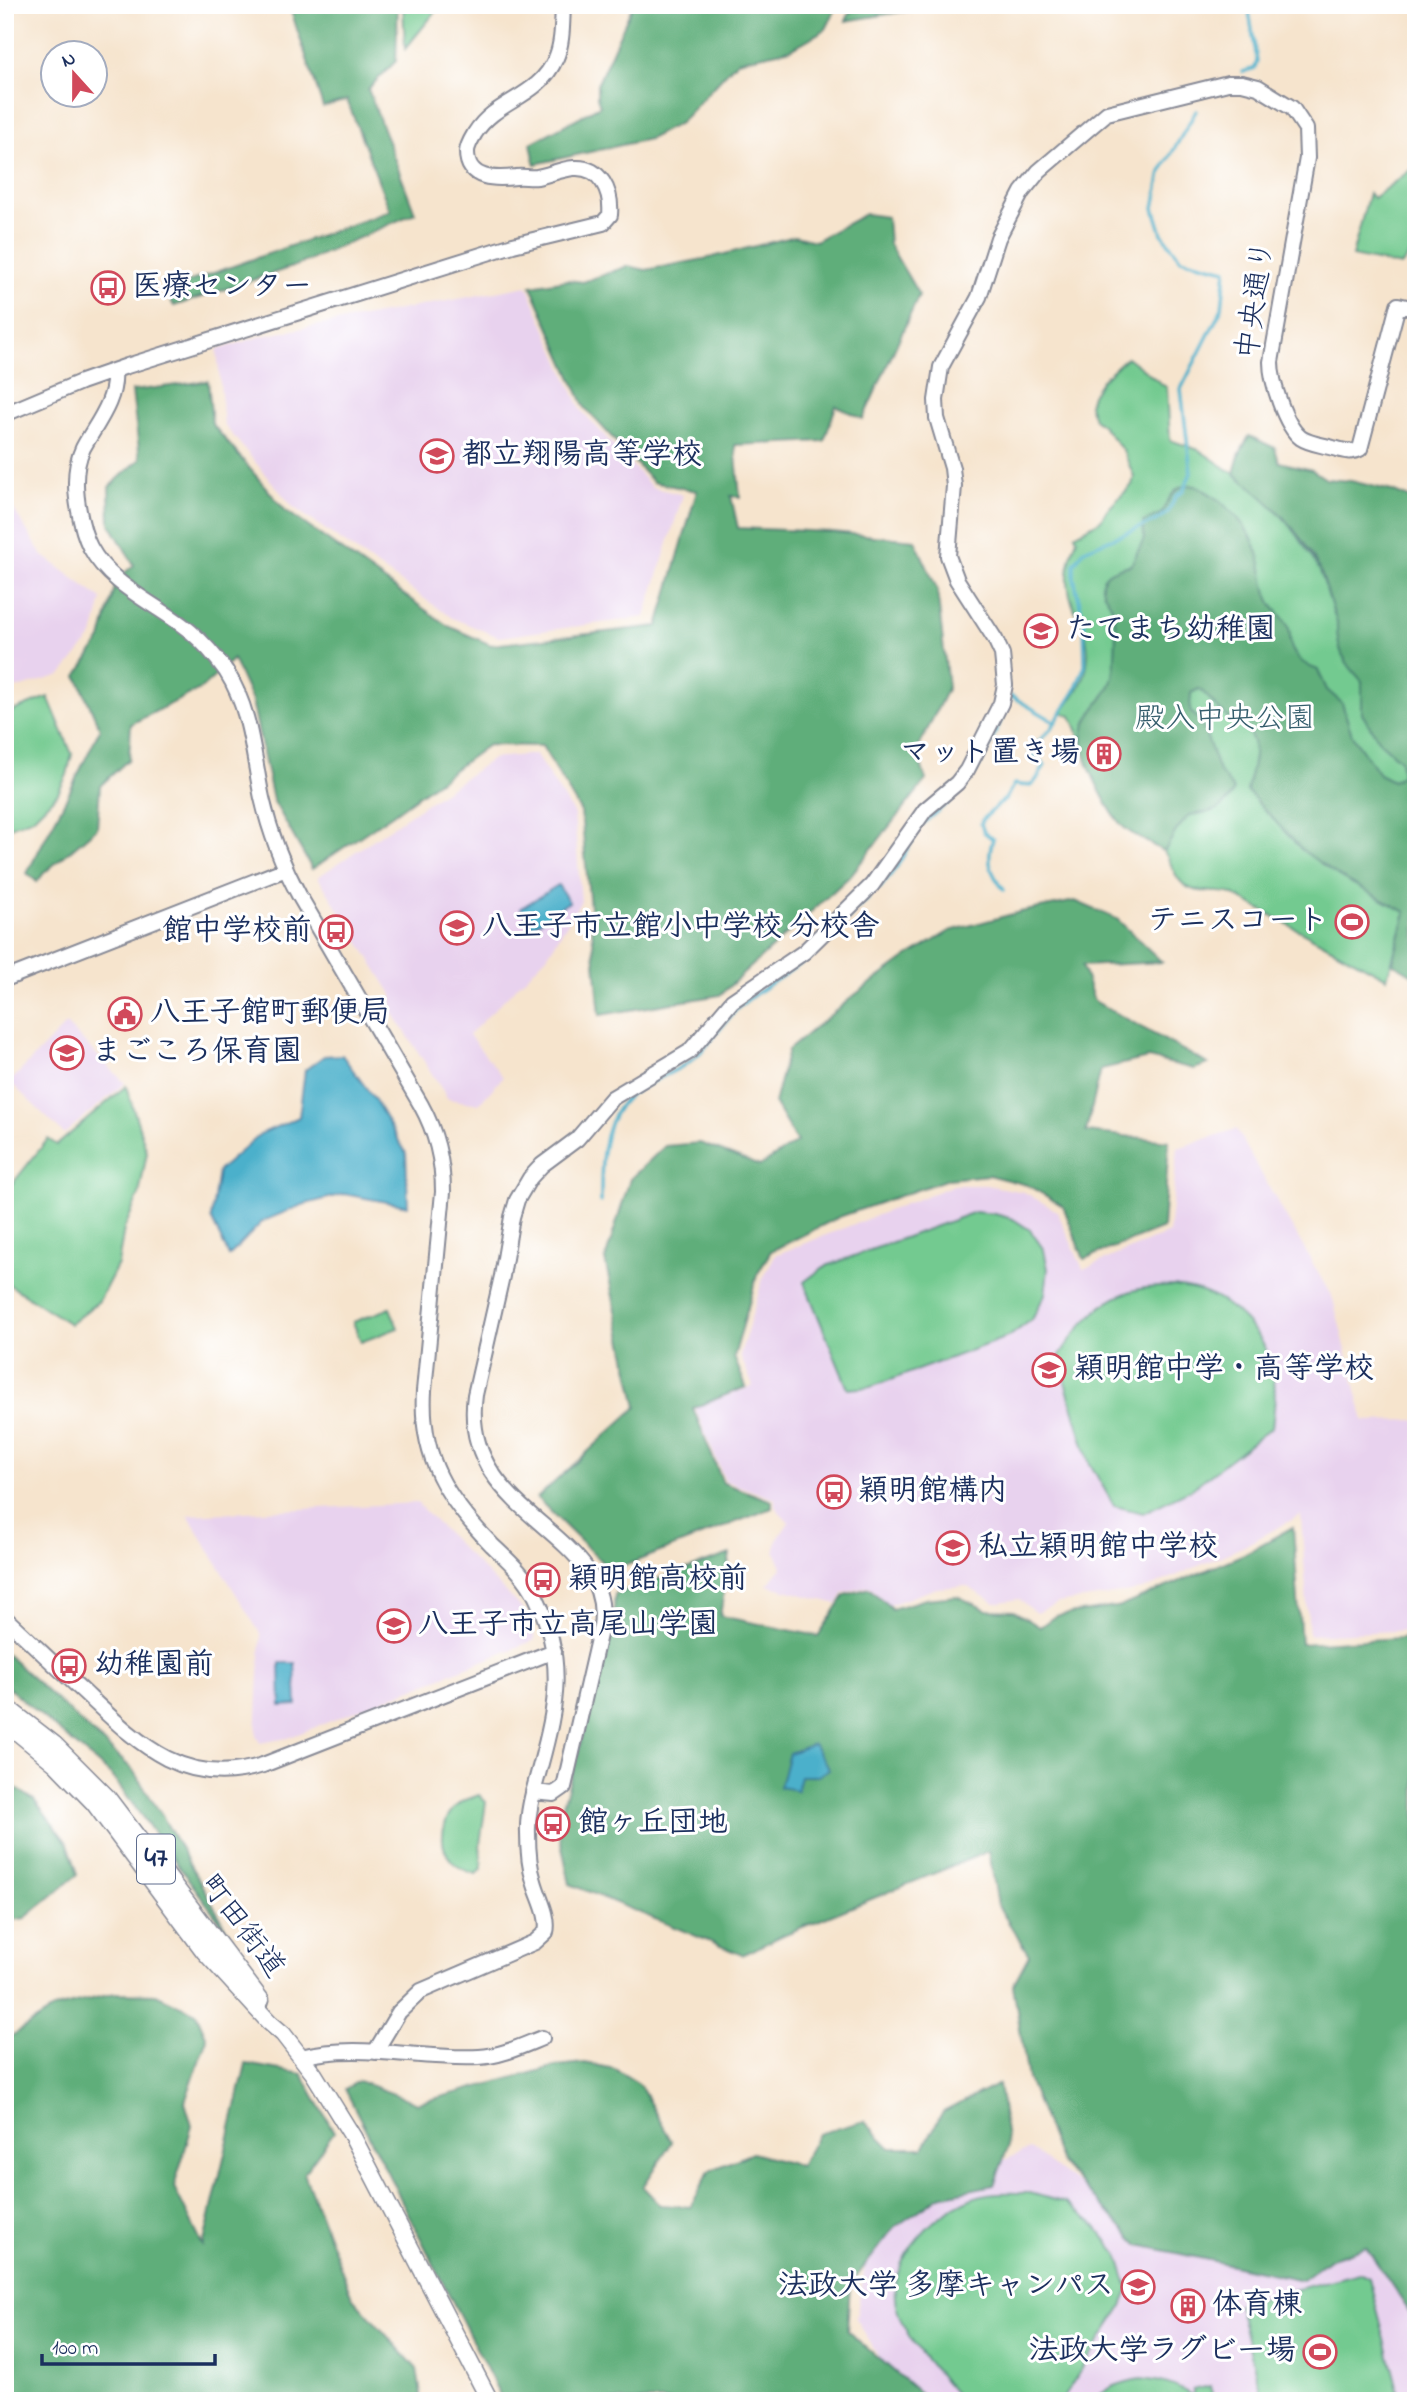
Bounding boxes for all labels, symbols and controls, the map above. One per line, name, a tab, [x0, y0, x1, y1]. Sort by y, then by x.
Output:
north arrow	[38, 38, 108, 108]
text: N	[58, 45, 80, 75]
street label: 中央通り	[1227, 238, 1287, 362]
place label: 医療センター	[132, 266, 312, 310]
bus stop icon: 医療センター	[89, 269, 127, 307]
place label: 都立翔陽高等学校	[462, 434, 702, 478]
school or university icon: 都立翔陽高等学校	[418, 437, 456, 475]
place label: たてまち幼稚園	[1066, 609, 1275, 653]
school or university icon: たてまち幼稚園	[1022, 612, 1060, 650]
park label: 殿入中央公園	[1135, 698, 1315, 742]
place label: マット置き場	[900, 732, 1080, 776]
building icon: マット置き場	[1085, 735, 1123, 773]
place label: テニスコート	[1147, 900, 1328, 944]
sports icon: テニスコート	[1333, 903, 1371, 941]
place label: 八王子市立館小中学校 分校舎	[482, 906, 880, 950]
school or university icon: 八王子市立館小中学校 分校舎	[438, 909, 476, 947]
place label: 館中学校前	[162, 910, 312, 954]
bus stop icon: 館中学校前	[317, 913, 355, 951]
place label: 八王子館町郵便局	[150, 992, 390, 1036]
public building icon: 八王子館町郵便局	[106, 995, 144, 1033]
place label: まごころ保育園	[92, 1031, 302, 1075]
school or university icon: まごころ保育園	[48, 1034, 86, 1072]
place label: 穎明館中学・高等学校	[1074, 1348, 1374, 1392]
school or university icon: 穎明館中学・高等学校	[1030, 1351, 1068, 1389]
place label: 穎明館構内	[858, 1470, 1008, 1514]
bus stop icon: 穎明館構内	[815, 1473, 853, 1511]
place label: 私立穎明館中学校	[978, 1526, 1218, 1570]
school or university icon: 私立穎明館中学校	[934, 1529, 972, 1567]
place label: 穎明館高校前	[568, 1558, 748, 1602]
bus stop icon: 穎明館高校前	[524, 1561, 562, 1599]
place label: 八王子市立高尾山学園	[418, 1604, 718, 1648]
school or university icon: 八王子市立高尾山学園	[375, 1607, 413, 1645]
place label: 幼稚園前	[94, 1644, 214, 1688]
bus stop icon: 幼稚園前	[50, 1647, 88, 1685]
place label: 館ヶ丘団地	[578, 1802, 728, 1846]
bus stop icon: 館ヶ丘団地	[534, 1805, 572, 1843]
road number: 47	[137, 1834, 175, 1884]
street label: 町田街道	[187, 1866, 295, 1988]
place label: 法政大学 多摩キャンパス	[778, 2265, 1114, 2309]
school or university icon: 法政大学 多摩キャンパス	[1119, 2268, 1157, 2306]
place label: 体育棟	[1212, 2284, 1302, 2328]
building icon: 体育棟	[1169, 2287, 1207, 2325]
scale bar	[42, 2322, 215, 2366]
place label: 法政大学ラグビー場	[1028, 2330, 1296, 2374]
sports icon: 法政大学ラグビー場	[1301, 2333, 1339, 2371]
text: 100 m	[52, 2334, 98, 2364]

